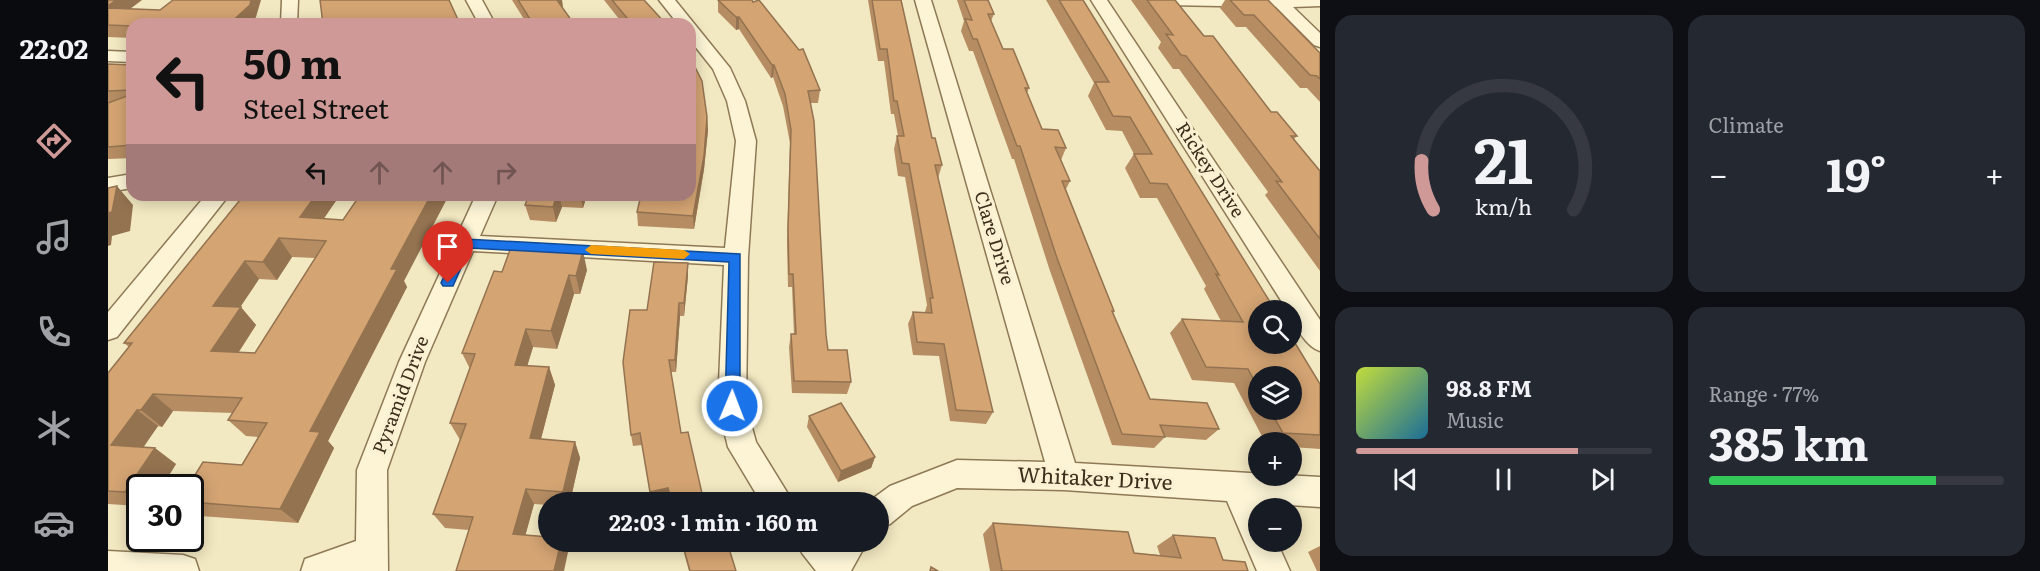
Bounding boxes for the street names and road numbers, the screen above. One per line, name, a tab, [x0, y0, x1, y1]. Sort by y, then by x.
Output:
street label: Rickey Drive	[1170, 116, 1252, 222]
street label: Clare Drive	[968, 187, 1022, 288]
street label: Pyramid Drive	[365, 331, 435, 457]
street label: Whitaker Drive	[1017, 457, 1174, 496]

